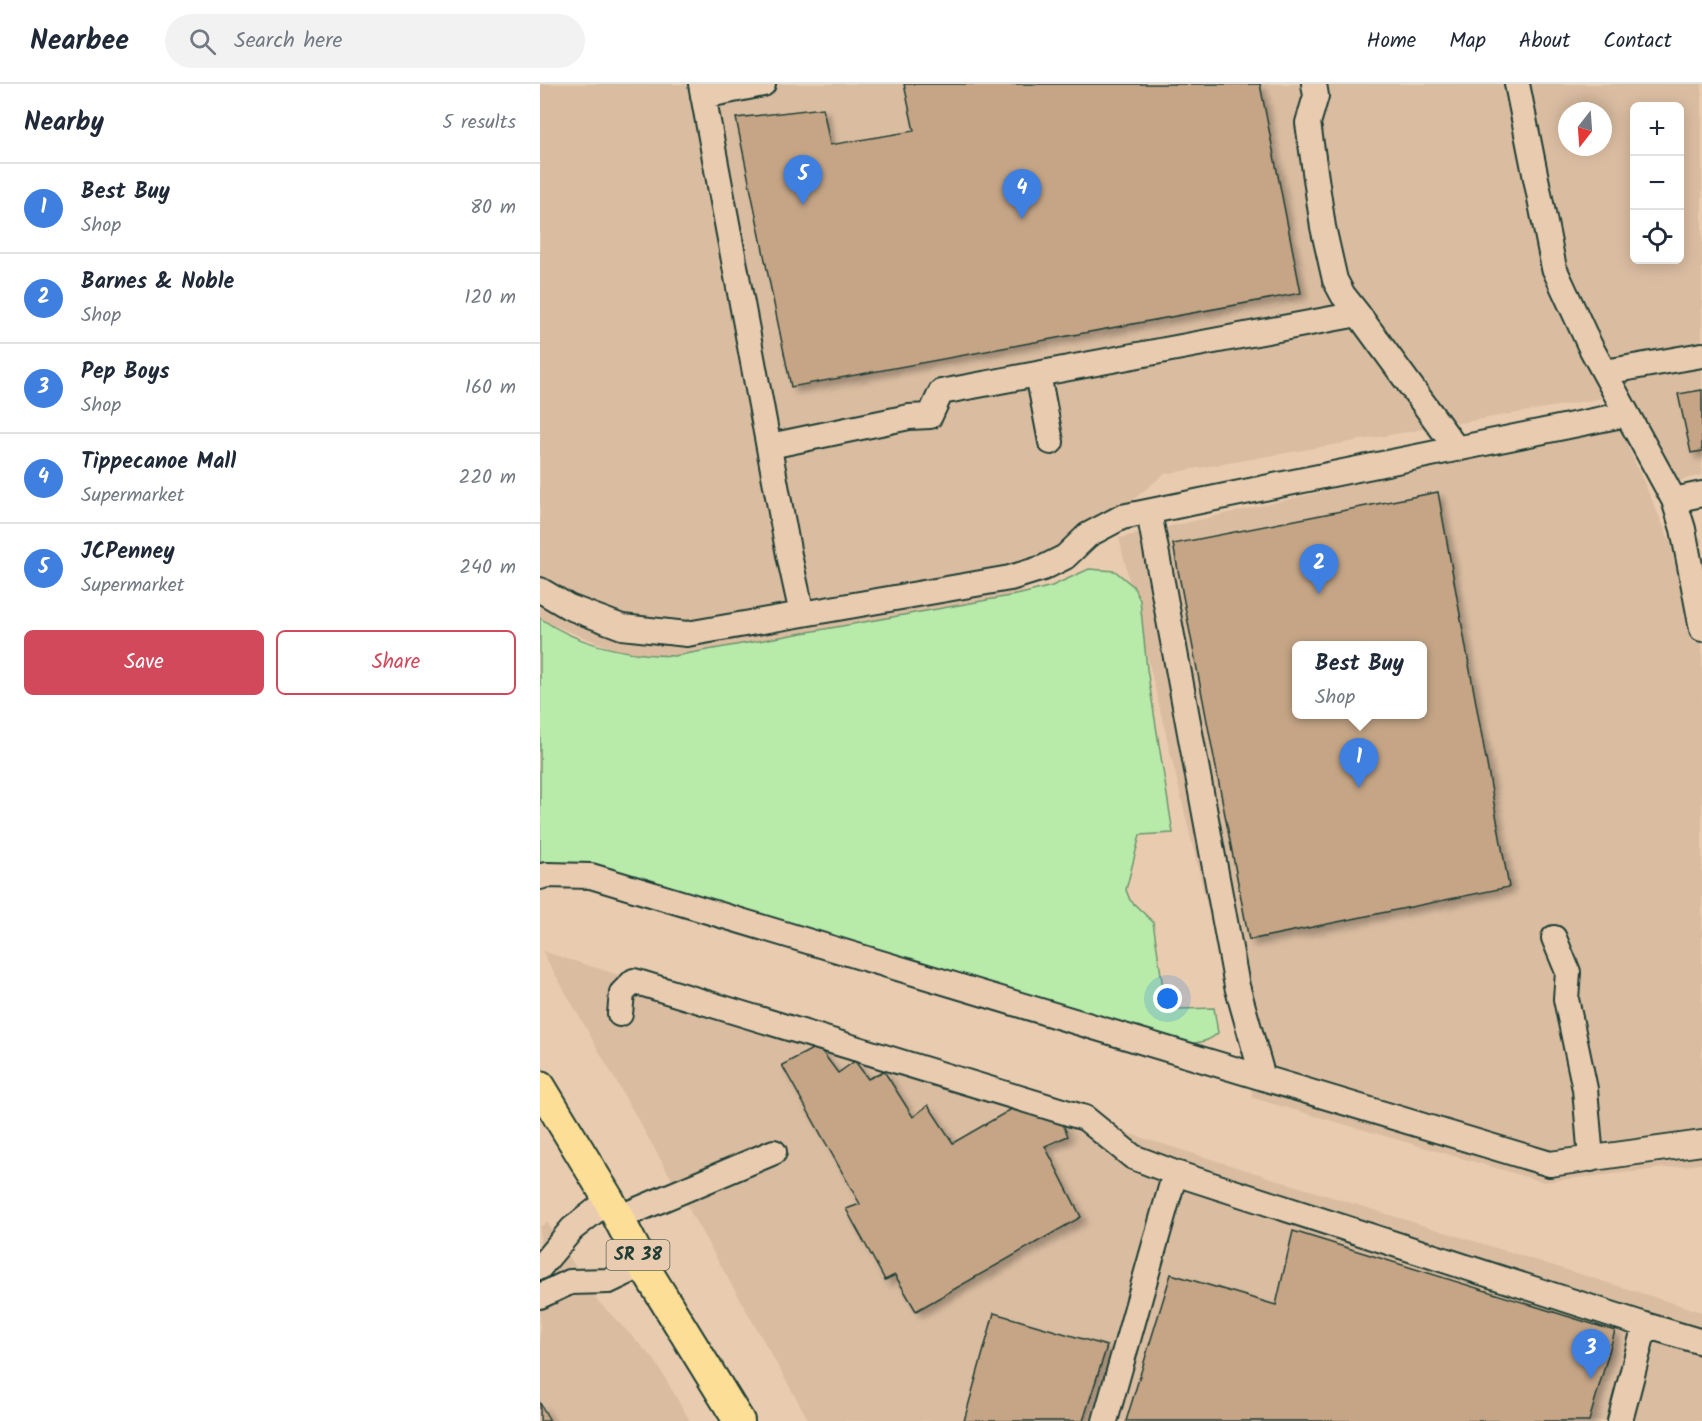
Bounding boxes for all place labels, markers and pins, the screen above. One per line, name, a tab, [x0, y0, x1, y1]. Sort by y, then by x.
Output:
pin: 5	[784, 156, 822, 205]
pin: 4	[1002, 170, 1042, 219]
pin: 2	[1300, 544, 1338, 594]
pin: 1	[1340, 738, 1378, 788]
pin: 3	[1572, 1330, 1610, 1379]

